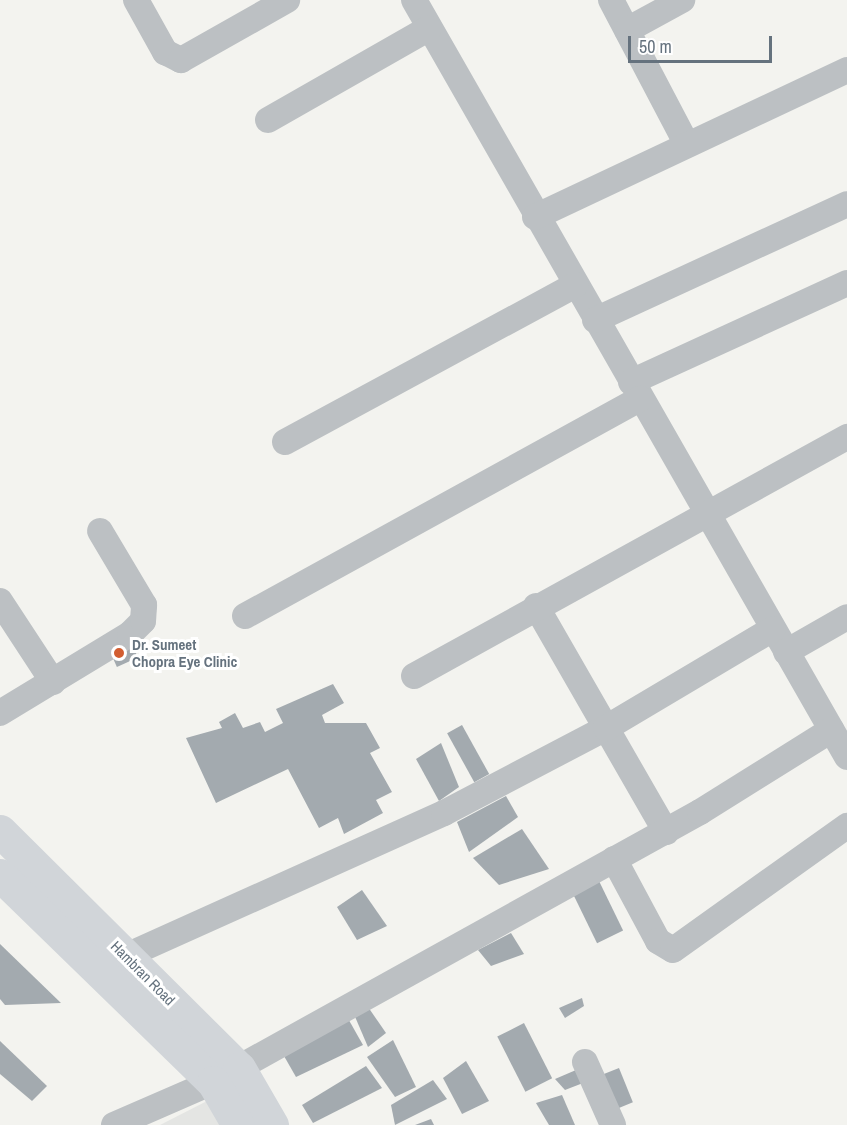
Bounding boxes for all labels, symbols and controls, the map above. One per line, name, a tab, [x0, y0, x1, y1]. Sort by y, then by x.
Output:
scale bar	[631, 24, 775, 62]
text: 50 m	[639, 34, 672, 59]
place label: Dr. Sumeet Chopra Eye Clinic	[132, 635, 237, 670]
marker: Dr. Sumeet Chopra Eye Clinic	[110, 644, 128, 662]
street label: Hambran Road	[107, 937, 179, 1009]

